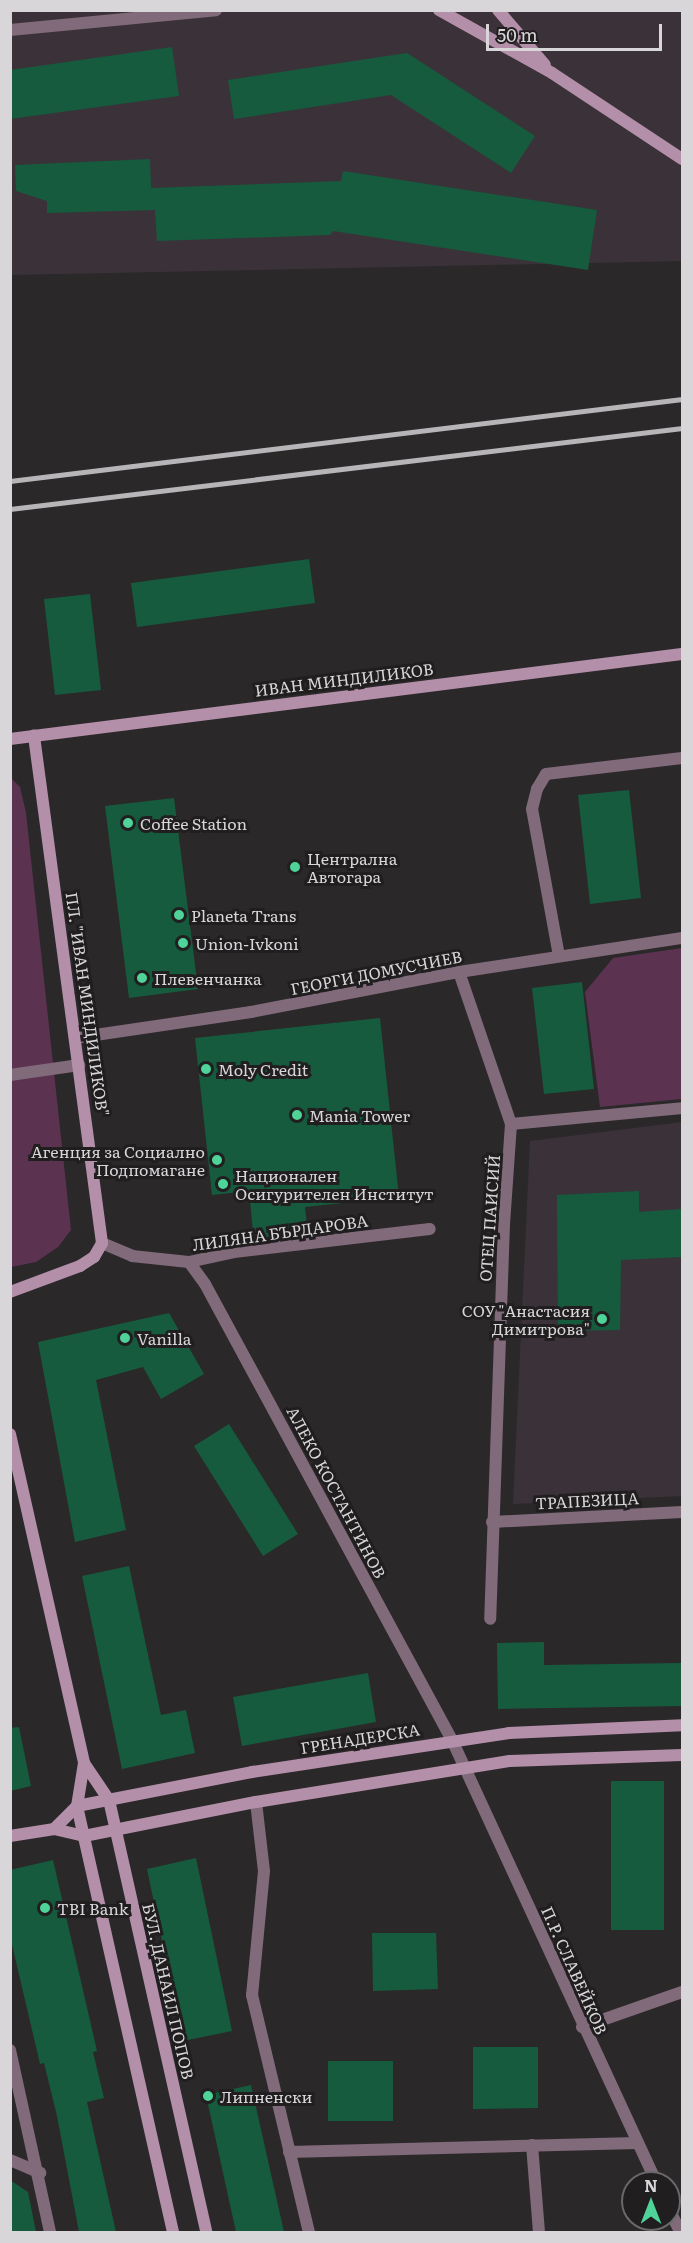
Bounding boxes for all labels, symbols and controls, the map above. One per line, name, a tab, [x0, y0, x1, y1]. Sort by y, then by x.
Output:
scale bar	[489, 12, 664, 50]
text: 50 m	[497, 21, 538, 48]
street label: ИВАН МИНДИЛИКОВ	[254, 659, 434, 699]
place label: Coffee Station	[140, 813, 247, 833]
marker: Coffee Station	[121, 816, 135, 830]
place label: Централна Автогара	[307, 848, 397, 886]
marker: Централна Автогара	[288, 860, 302, 874]
street label: ПЛ. "ИВАН МИНДИЛИКОВ"	[63, 891, 113, 1117]
place label: Planeta Trans	[191, 905, 296, 925]
marker: Planeta Trans	[172, 908, 186, 922]
place label: Union-Ivkoni	[195, 933, 299, 953]
marker: Union-Ivkoni	[176, 936, 190, 950]
street label: ГЕОРГИ ДОМУСЧИЕВ	[289, 946, 463, 998]
place label: Плевенчанка	[154, 968, 262, 988]
marker: Плевенчанка	[135, 971, 149, 985]
place label: Moly Credit	[218, 1059, 308, 1079]
marker: Moly Credit	[199, 1062, 213, 1076]
place label: Mania Tower	[309, 1105, 410, 1125]
marker: Mania Tower	[290, 1108, 304, 1122]
place label: Агенция за Социално Подпомагане	[31, 1141, 205, 1179]
marker: Агенция за Социално Подпомагане	[210, 1153, 224, 1167]
street label: ОТЕЦ ПАИСИЙ	[475, 1154, 503, 1282]
place label: Национален Осигурителен Институт	[235, 1165, 434, 1203]
marker: Национален Осигурителен Институт	[216, 1177, 230, 1191]
street label: ЛИЛЯНА БЪРДАРОВА	[191, 1210, 369, 1254]
place label: СОУ "Анастасия Димитрова"	[462, 1300, 590, 1338]
marker: СОУ "Анастасия Димитрова"	[595, 1312, 609, 1326]
place label: Vanilla	[137, 1328, 191, 1348]
marker: Vanilla	[118, 1331, 132, 1345]
street label: АЛЕКО КОСТАНТИНОВ	[283, 1403, 391, 1581]
street label: ТРАПЕЗИЦА	[535, 1488, 639, 1512]
street label: ГРЕНАДЕРСКА	[299, 1719, 421, 1757]
place label: TBI Bank	[57, 1898, 128, 1918]
marker: TBI Bank	[38, 1901, 52, 1915]
street label: БУЛ. ДАНАИЛ ПОПОВ	[139, 1901, 199, 2081]
street label: П.Р. СЛАВЕЙКОВ	[538, 1903, 612, 2037]
place label: Липненски	[220, 2086, 312, 2106]
marker: Липненски	[201, 2089, 215, 2103]
north arrow	[621, 2171, 681, 2231]
text: N	[644, 2173, 658, 2197]

